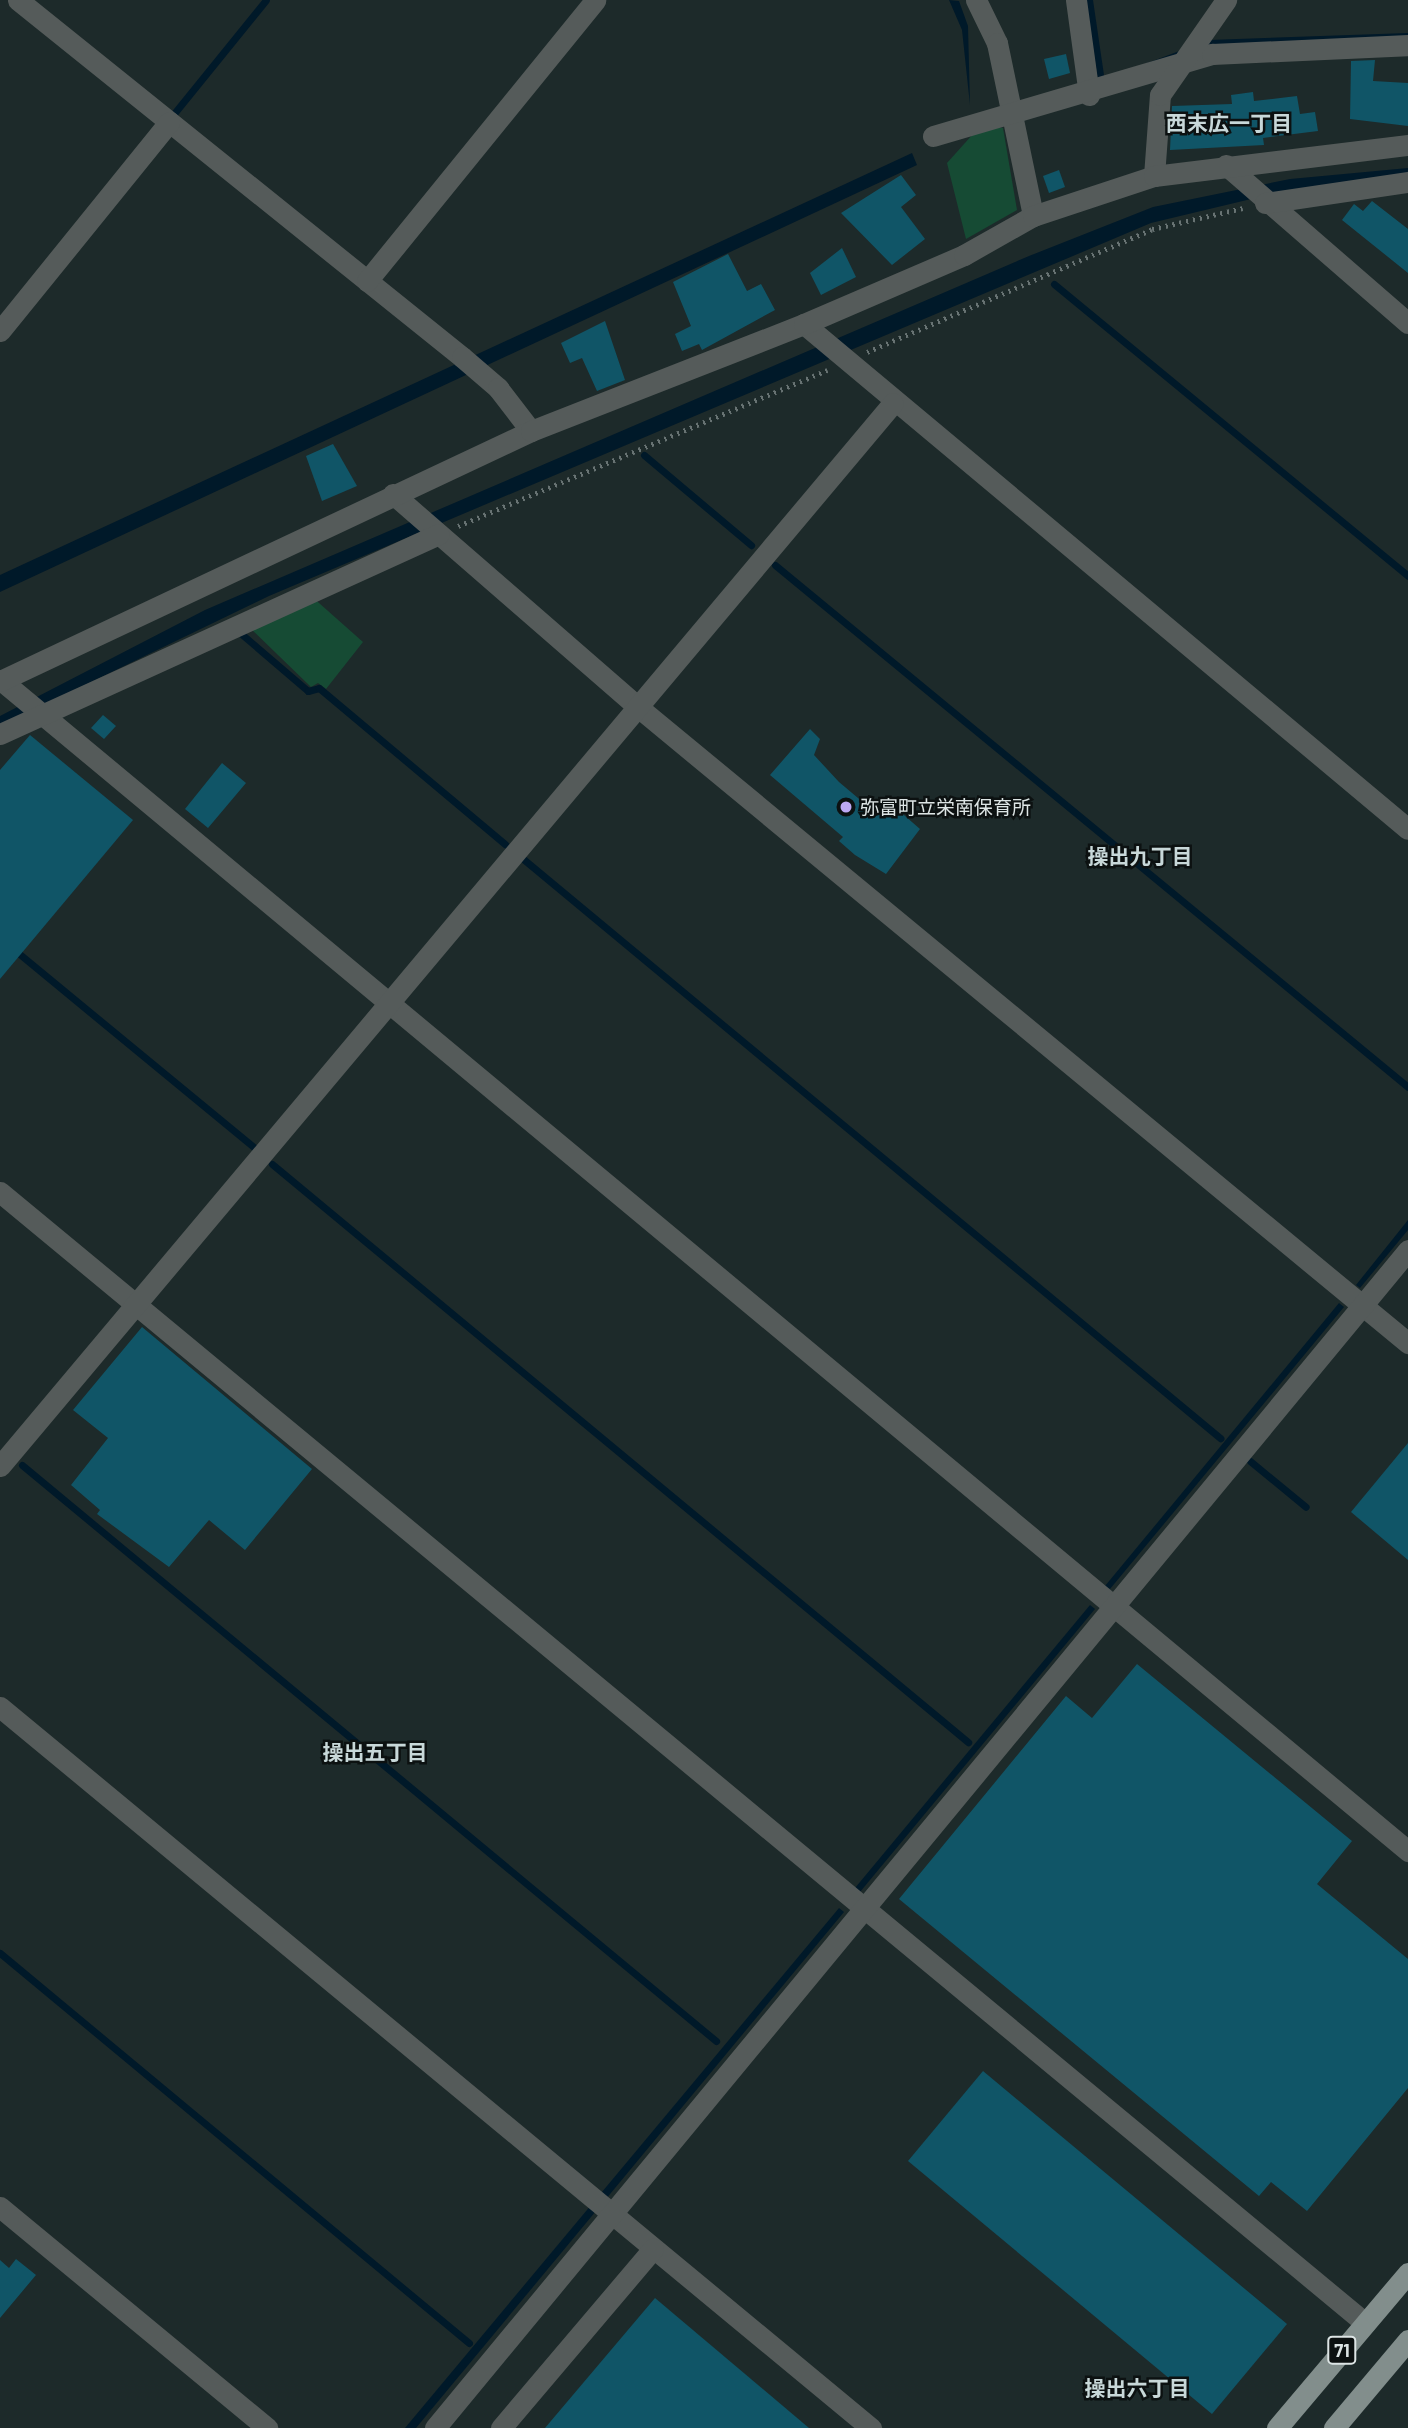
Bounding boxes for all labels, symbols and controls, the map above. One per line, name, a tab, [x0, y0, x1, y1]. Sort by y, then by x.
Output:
district label: 西末広一丁目	[1166, 110, 1292, 136]
place label: 弥富町立栄南保育所	[860, 796, 1031, 818]
marker: 弥富町立栄南保育所	[838, 799, 854, 815]
district label: 操出九丁目	[1088, 843, 1192, 869]
district label: 操出五丁目	[323, 1739, 427, 1765]
road number: 71	[1326, 2336, 1358, 2364]
district label: 操出六丁目	[1085, 2375, 1189, 2401]

